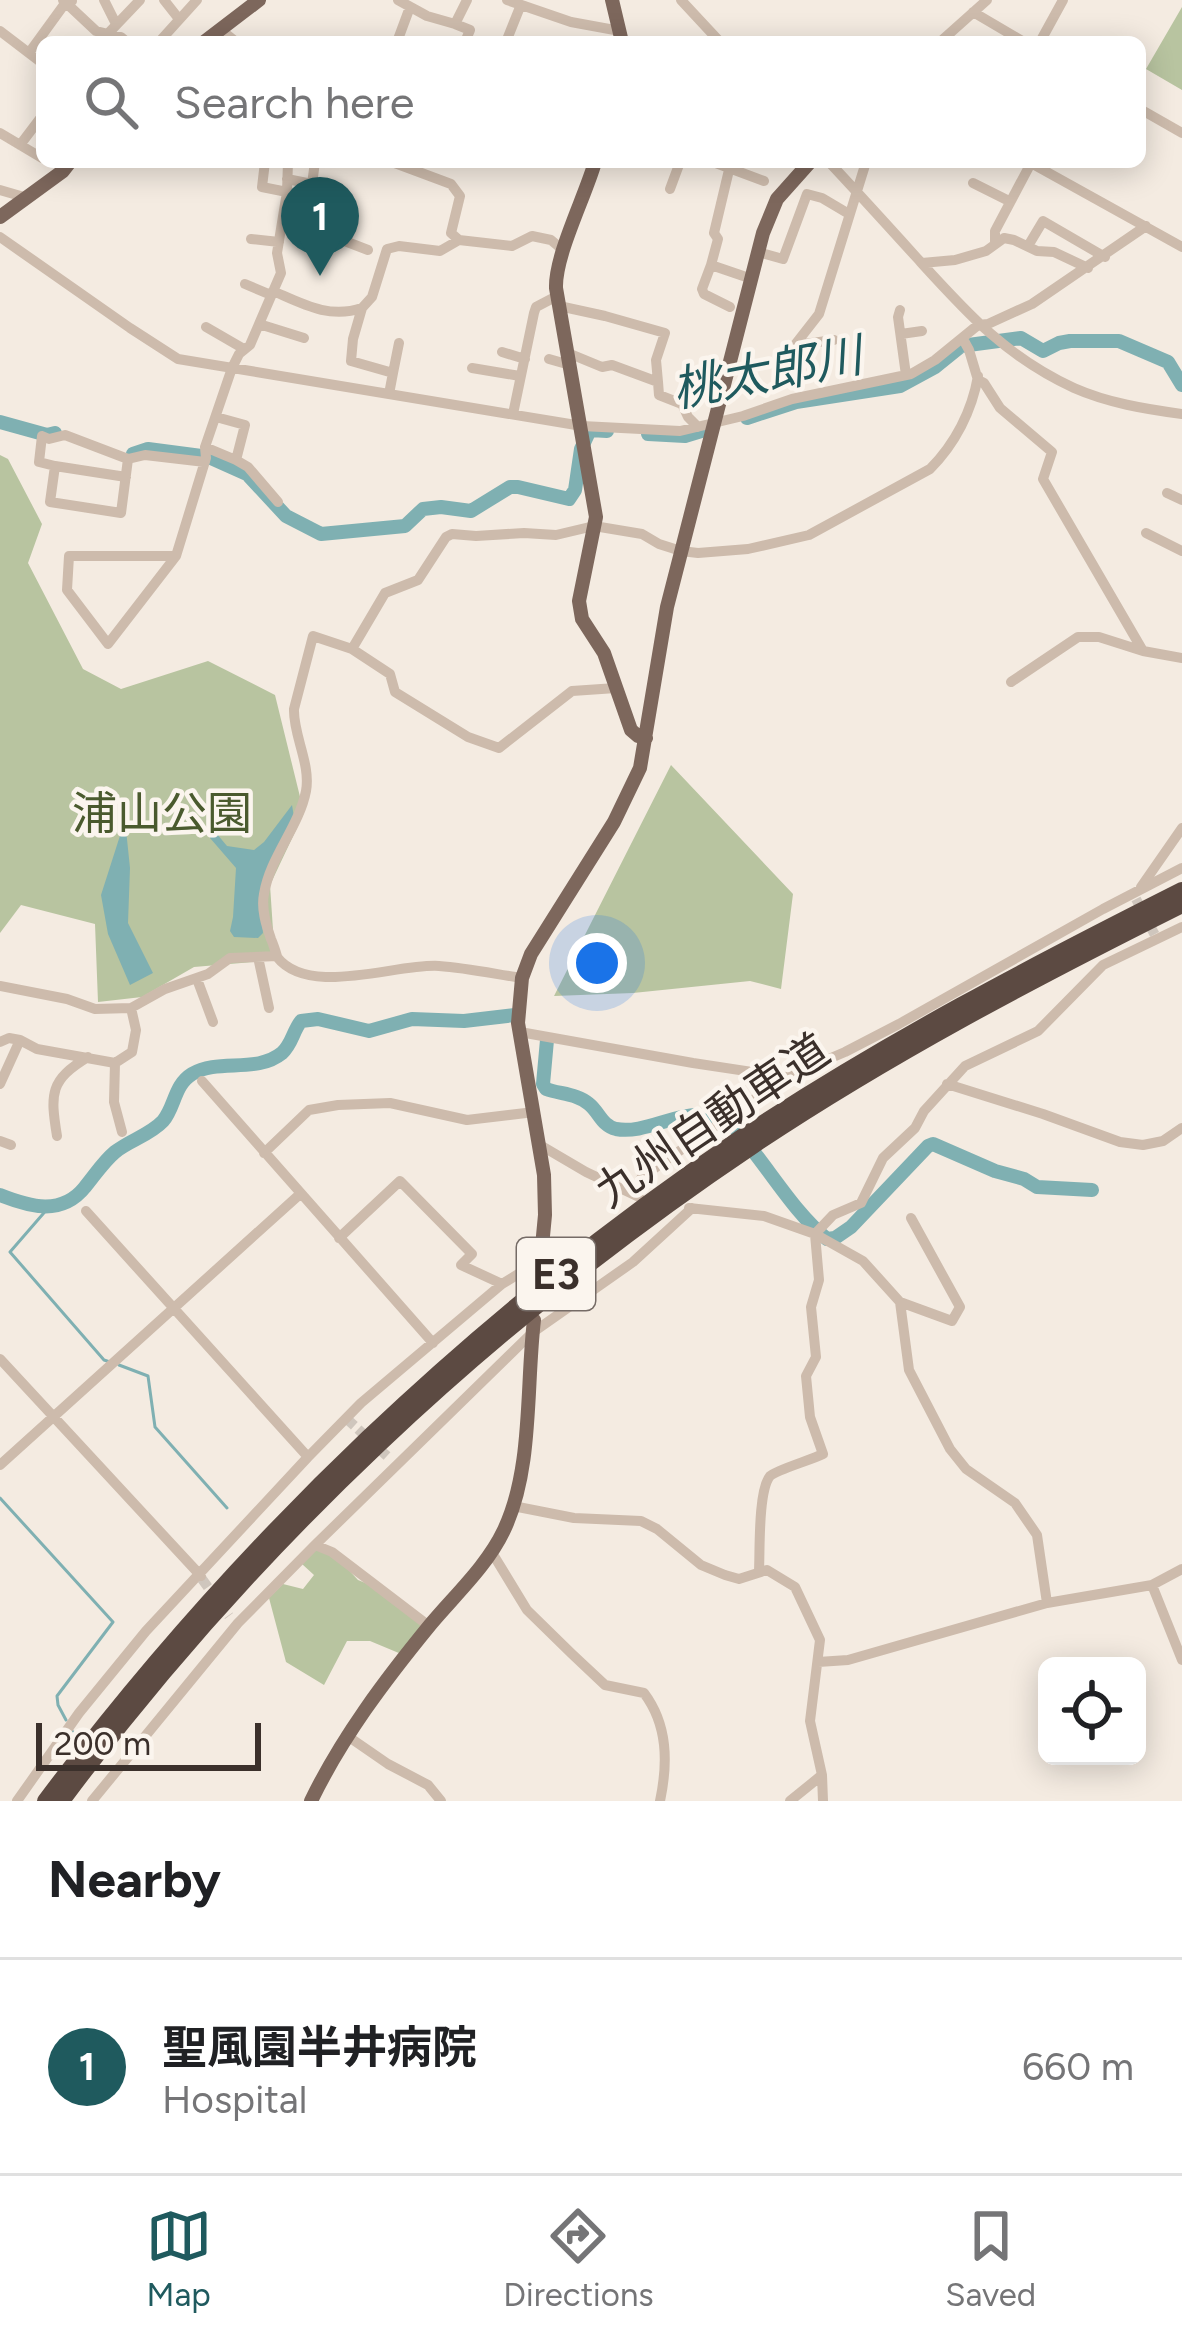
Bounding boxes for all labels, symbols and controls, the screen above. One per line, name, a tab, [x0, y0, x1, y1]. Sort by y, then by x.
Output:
search box	[36, 36, 1146, 168]
icon: search	[78, 69, 144, 135]
text: Search here	[174, 75, 414, 129]
pin: 1	[281, 177, 359, 276]
water label: 桃太郎川	[667, 324, 872, 419]
park label: 浦山公園	[72, 786, 252, 840]
your location	[567, 933, 627, 993]
street label: 九州自動車道	[585, 1022, 839, 1218]
road number: E3	[517, 1238, 595, 1310]
map controls	[1038, 1657, 1146, 1765]
button: locate	[1038, 1657, 1146, 1765]
scale bar	[36, 1717, 261, 1770]
text: 200 m	[54, 1724, 151, 1763]
text: Nearby	[48, 1849, 221, 1910]
text: 聖風園半井病院	[162, 2020, 477, 2074]
text: 1	[79, 2043, 95, 2090]
text: 660 m	[1022, 2043, 1134, 2090]
text: Hospital	[162, 2076, 307, 2123]
tab: Map	[146, 2203, 212, 2314]
tab: Directions	[503, 2203, 654, 2314]
tab: Saved	[945, 2203, 1036, 2314]

